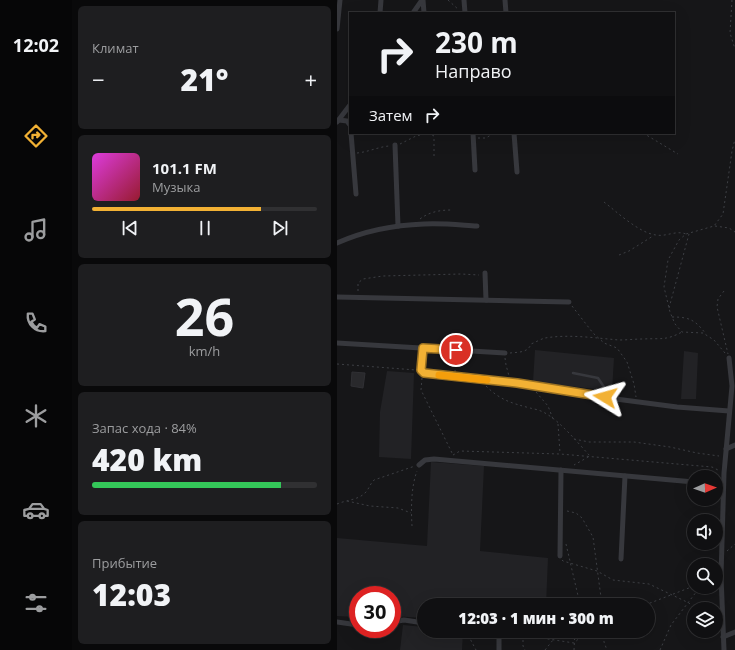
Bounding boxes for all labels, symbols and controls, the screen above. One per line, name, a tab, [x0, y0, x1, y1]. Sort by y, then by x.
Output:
text: 230 m	[435, 23, 518, 61]
icon: right	[369, 28, 421, 80]
text: 12:02	[13, 33, 59, 57]
text: Климат	[92, 39, 139, 57]
text: 21°	[181, 59, 228, 100]
text: Направо	[435, 59, 512, 83]
text: −	[92, 64, 105, 94]
text: +	[304, 64, 317, 94]
icon: right	[421, 104, 443, 126]
text: Затем	[369, 105, 413, 125]
icon: directions	[22, 122, 50, 150]
text: 101.1 FM	[152, 158, 217, 178]
text: Музыка	[152, 178, 200, 196]
icon: music	[22, 216, 50, 244]
icon: previous	[119, 217, 141, 239]
icon: pause	[194, 217, 216, 239]
icon: next	[269, 217, 291, 239]
text: 26	[175, 280, 234, 351]
icon: phone	[22, 309, 50, 337]
pin	[439, 333, 473, 367]
icon: arrive	[445, 339, 467, 361]
text: km/h	[189, 342, 220, 360]
position arrow	[584, 376, 626, 418]
icon: climate	[22, 402, 50, 430]
text: Запас хода · 84%	[92, 419, 197, 437]
text: 420 km	[92, 439, 202, 480]
north arrow	[687, 470, 723, 506]
map controls	[687, 470, 723, 638]
icon: car	[22, 496, 50, 524]
button: sound	[687, 514, 723, 550]
text: Прибытие	[92, 554, 157, 572]
button: search	[687, 558, 723, 594]
text: 12:03	[92, 574, 171, 615]
speed limit sign: 30	[349, 586, 401, 638]
icon: filters	[22, 589, 50, 617]
button: layers	[687, 602, 723, 638]
text: 12:03 · 1 мин · 300 m	[458, 608, 614, 628]

